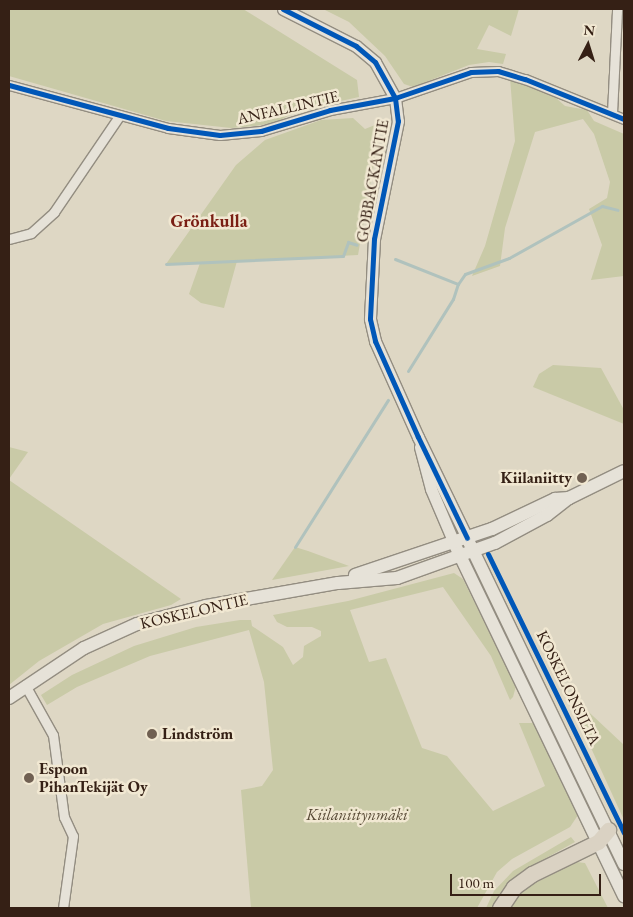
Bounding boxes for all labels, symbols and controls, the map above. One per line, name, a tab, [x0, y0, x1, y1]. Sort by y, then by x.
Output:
north arrow	[563, 20, 613, 70]
text: N	[583, 21, 596, 40]
street label: ANFALLINTIE	[235, 87, 341, 129]
street label: GOBBACKANTIE	[353, 118, 393, 244]
district label: Grönkulla	[170, 210, 248, 232]
place label: Kiilaniitty	[501, 468, 572, 488]
marker: Kiilaniitty	[576, 472, 588, 484]
street label: KOSKELONTIE	[138, 590, 250, 634]
street label: KOSKELONSILTA	[532, 627, 604, 749]
place label: Lindström	[162, 724, 233, 744]
marker: Lindström	[146, 728, 158, 740]
place label: Espoon PihanTekijät Oy	[39, 759, 148, 797]
marker: Espoon PihanTekijät Oy	[23, 772, 35, 784]
park label: Kiilaniitynmäki	[306, 805, 408, 825]
scale bar	[453, 864, 604, 896]
text: 100 m	[458, 873, 494, 892]

